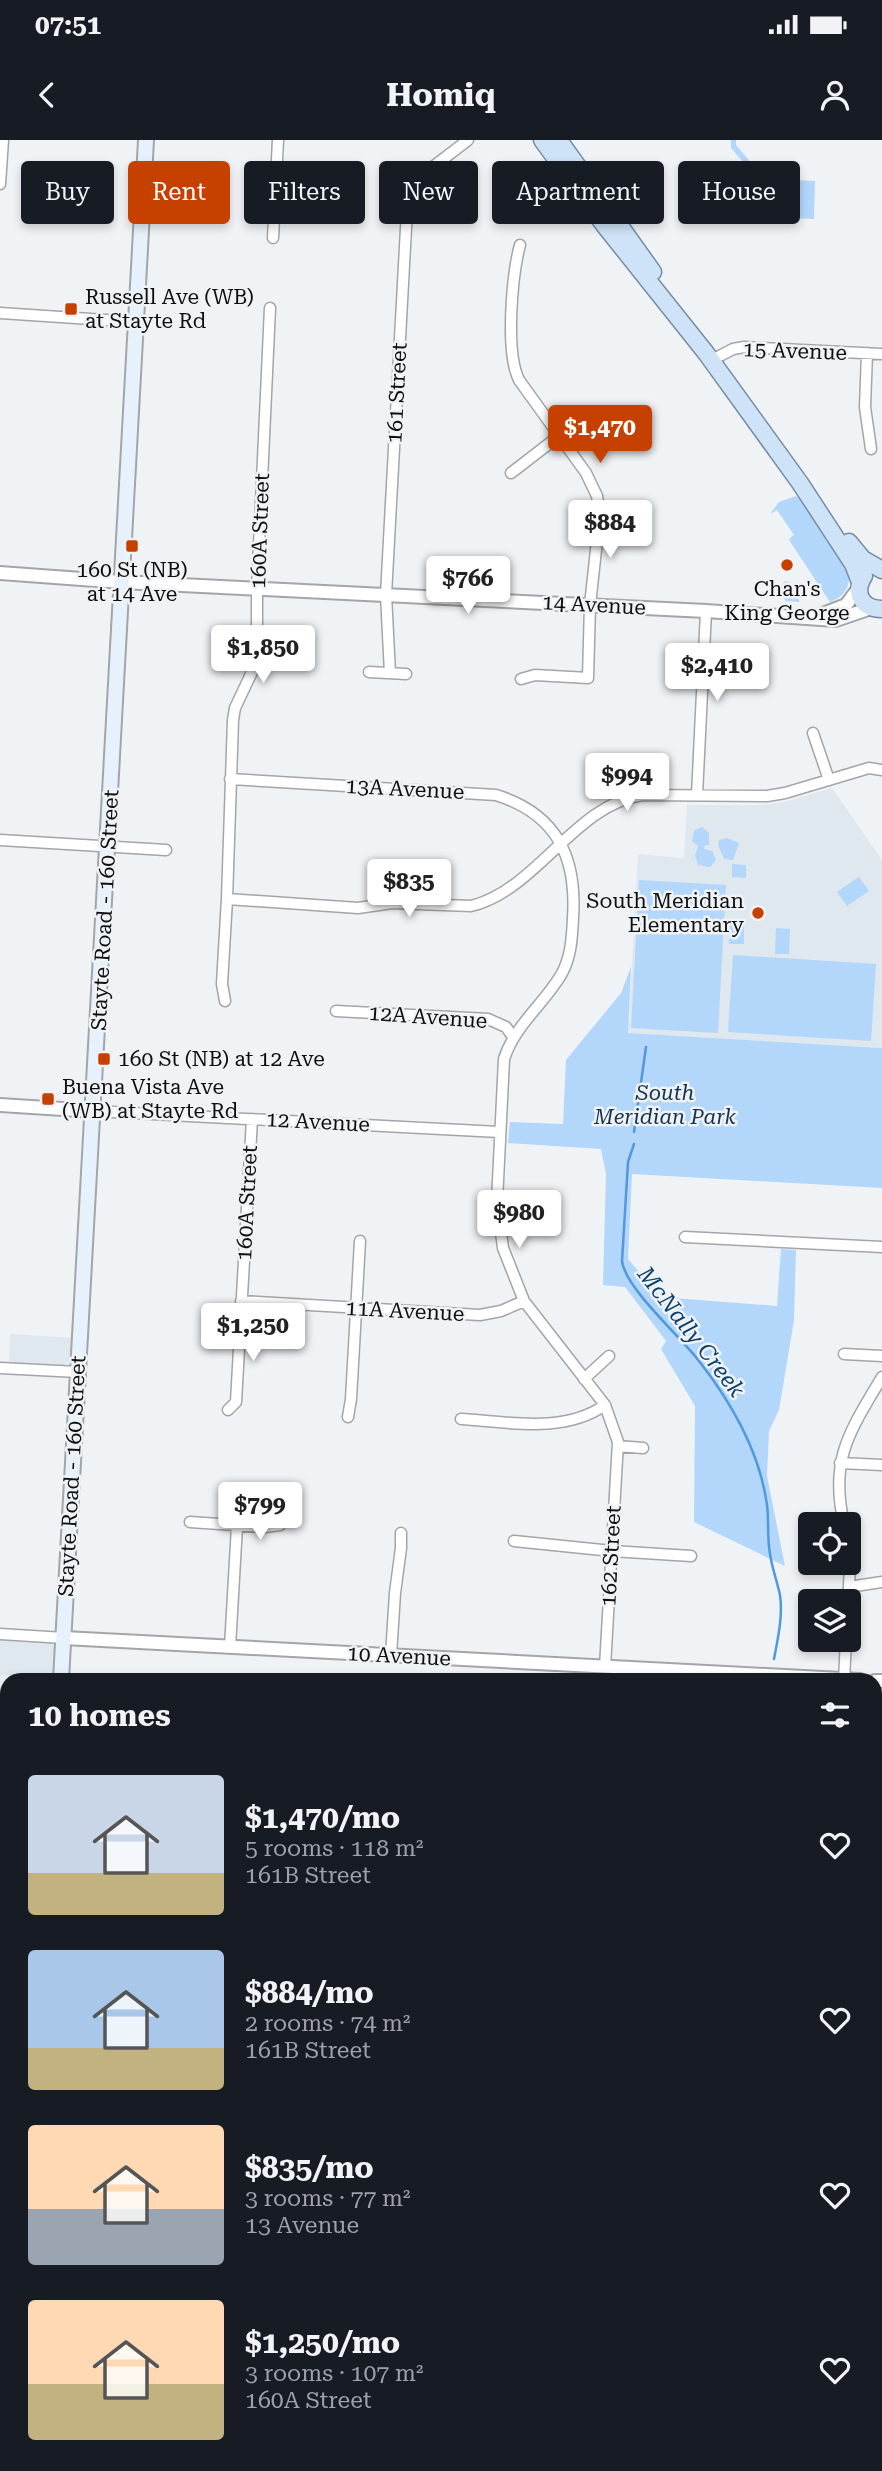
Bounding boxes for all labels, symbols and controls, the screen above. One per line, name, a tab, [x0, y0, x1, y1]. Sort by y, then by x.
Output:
text: 07:51	[35, 10, 101, 40]
icon: back	[28, 76, 66, 114]
text: Homiq	[386, 76, 496, 114]
icon: person	[816, 76, 854, 114]
chip: Buy	[21, 161, 114, 224]
chip: Rent	[128, 161, 230, 224]
chip: Filters	[244, 161, 365, 224]
chip: New	[379, 161, 478, 224]
chip: Apartment	[492, 161, 664, 224]
chip: House	[678, 161, 800, 224]
place label: Russell Ave (WB) at Stayte Rd	[85, 285, 254, 333]
marker: Russell Ave (WB) at Stayte Rd	[63, 301, 79, 317]
street label: 15 Avenue	[743, 337, 847, 365]
street label: 161 Street	[382, 342, 412, 444]
pin: $1,470	[543, 406, 657, 465]
text: $1,470	[564, 414, 636, 441]
street label: 160A Street	[246, 473, 274, 589]
pin: $884	[569, 500, 651, 560]
text: $884	[584, 509, 636, 536]
marker: 160 St (NB) at 14 Ave	[124, 538, 140, 554]
pin: $766	[427, 556, 509, 616]
marker: Chan's King George	[779, 557, 795, 573]
place label: 160 St (NB) at 14 Ave	[76, 558, 188, 606]
text: $766	[442, 565, 494, 592]
place label: Chan's King George	[724, 577, 850, 625]
street label: 14 Avenue	[541, 590, 647, 620]
pin: $1,850	[206, 626, 320, 685]
text: $1,850	[227, 634, 299, 661]
pin: $2,410	[660, 644, 774, 703]
text: $2,410	[681, 652, 753, 679]
pin: $994	[586, 754, 668, 813]
text: $994	[601, 762, 653, 789]
street label: 13A Avenue	[345, 774, 465, 804]
street label: Stayte Road - 160 Street	[87, 789, 123, 1031]
pin: $835	[368, 860, 450, 919]
text: $835	[383, 868, 435, 895]
place label: South Meridian Elementary	[586, 889, 745, 937]
marker: South Meridian Elementary	[750, 905, 766, 921]
street label: 12A Avenue	[368, 1001, 488, 1033]
place label: 160 St (NB) at 12 Ave	[118, 1047, 325, 1071]
marker: 160 St (NB) at 12 Ave	[96, 1051, 112, 1067]
place label: Buena Vista Ave (WB) at Stayte Rd	[62, 1075, 239, 1123]
park label: South Meridian Park	[593, 1081, 737, 1129]
marker: Buena Vista Ave (WB) at Stayte Rd	[40, 1091, 56, 1107]
street label: 12 Avenue	[265, 1107, 371, 1137]
street label: 160A Street	[232, 1145, 262, 1261]
pin: $980	[478, 1190, 560, 1250]
text: $980	[493, 1199, 545, 1226]
water label: McNally Creek	[631, 1261, 751, 1403]
street label: 11A Avenue	[345, 1296, 465, 1326]
pin: $1,250	[196, 1304, 310, 1363]
text: $1,250	[217, 1312, 289, 1339]
street label: Stayte Road - 160 Street	[54, 1355, 90, 1597]
pin: $799	[219, 1482, 301, 1542]
text: $799	[234, 1491, 286, 1518]
street label: 162 Street	[596, 1505, 626, 1607]
map controls	[798, 1512, 861, 1652]
button: locate	[798, 1512, 861, 1575]
button: layers	[798, 1589, 861, 1652]
street label: 10 Avenue	[346, 1641, 452, 1671]
icon: filters	[816, 1696, 854, 1734]
text: 10 homes	[28, 1698, 171, 1733]
text: $1,470/mo	[245, 1800, 400, 1835]
icon: home	[84, 1803, 168, 1887]
icon: heart	[816, 1826, 854, 1864]
text: 5 rooms · 118 m²	[245, 1835, 423, 1862]
text: 161B Street	[245, 1862, 371, 1889]
text: $884/mo	[245, 1975, 374, 2010]
icon: home	[84, 1978, 168, 2062]
icon: heart	[816, 2001, 854, 2039]
text: 2 rooms · 74 m²	[245, 2010, 411, 2037]
text: 161B Street	[245, 2037, 371, 2064]
text: $835/mo	[245, 2150, 374, 2185]
icon: home	[84, 2153, 168, 2237]
icon: heart	[816, 2176, 854, 2214]
text: 3 rooms · 77 m²	[245, 2185, 411, 2212]
text: 13 Avenue	[245, 2212, 359, 2239]
text: $1,250/mo	[245, 2325, 400, 2360]
icon: home	[84, 2328, 168, 2412]
icon: heart	[816, 2351, 854, 2389]
text: 3 rooms · 107 m²	[245, 2360, 423, 2387]
text: 160A Street	[245, 2387, 372, 2414]

